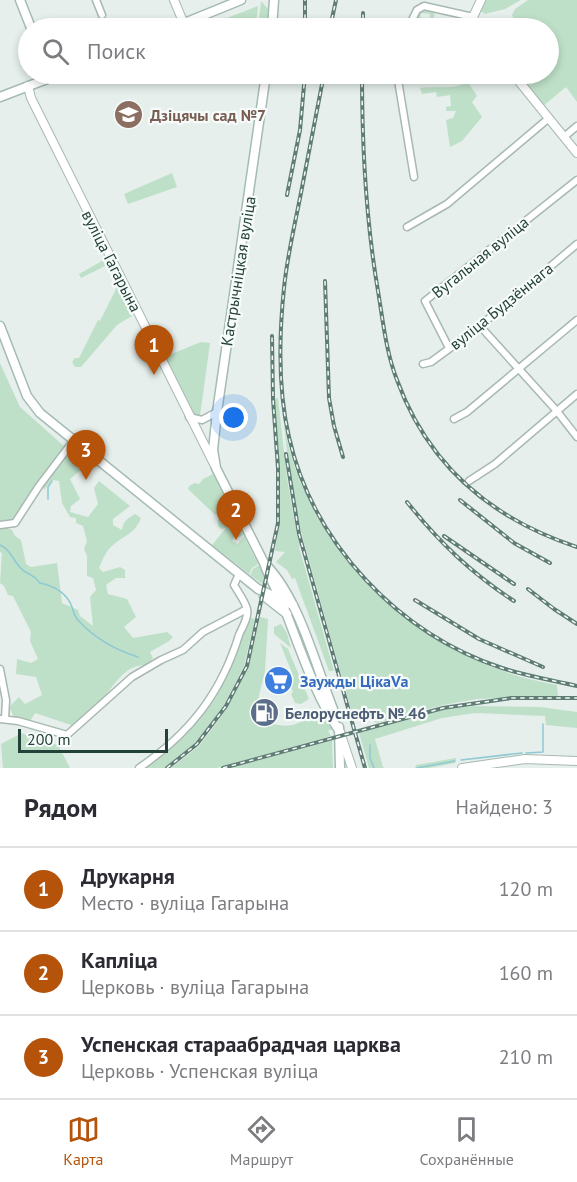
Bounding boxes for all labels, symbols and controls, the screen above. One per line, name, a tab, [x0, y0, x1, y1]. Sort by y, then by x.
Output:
search box	[18, 18, 559, 84]
icon: search	[39, 35, 72, 68]
text: Поиск	[87, 37, 146, 65]
school or university icon: Дзіцячы сад №7	[113, 99, 145, 131]
place label: Дзіцячы сад №7	[150, 105, 266, 125]
street label: Кастрычніцкая вуліца	[216, 195, 260, 347]
street label: вуліца Гагарына	[78, 207, 146, 315]
street label: Вугальная вуліца	[428, 212, 532, 302]
street label: вуліца Будзённага	[445, 258, 557, 354]
pin: 1	[134, 326, 174, 375]
your location	[219, 403, 248, 432]
pin: 3	[66, 430, 106, 480]
pin: 2	[216, 490, 256, 540]
supermarket icon: Заужды ЦікаVа	[263, 665, 295, 697]
place label: Заужды ЦікаVа	[300, 671, 409, 691]
fuel station icon: Белоруснефть № 46	[248, 697, 280, 729]
place label: Белоруснефть № 46	[285, 703, 426, 723]
scale bar	[18, 726, 168, 754]
text: 200 m	[27, 729, 70, 749]
text: Рядом	[24, 791, 98, 824]
text: Найдено: 3	[456, 794, 553, 820]
text: Друкарня	[81, 862, 175, 890]
text: 1	[38, 876, 49, 902]
text: 120 m	[499, 876, 553, 902]
text: Место · вуліца Гагарына	[81, 890, 289, 916]
text: Капліца	[81, 946, 158, 974]
text: 2	[38, 960, 49, 986]
text: 160 m	[499, 960, 553, 986]
text: Церковь · вуліца Гагарына	[81, 974, 309, 1000]
text: Успенская стараабрадчая царква	[81, 1030, 401, 1058]
text: 3	[38, 1044, 49, 1070]
text: 210 m	[499, 1044, 553, 1070]
text: Церковь · Успенская вуліца	[81, 1058, 318, 1084]
tab: Карта	[63, 1113, 104, 1169]
tab: Маршрут	[230, 1113, 293, 1169]
tab: Сохранённые	[419, 1113, 514, 1169]

